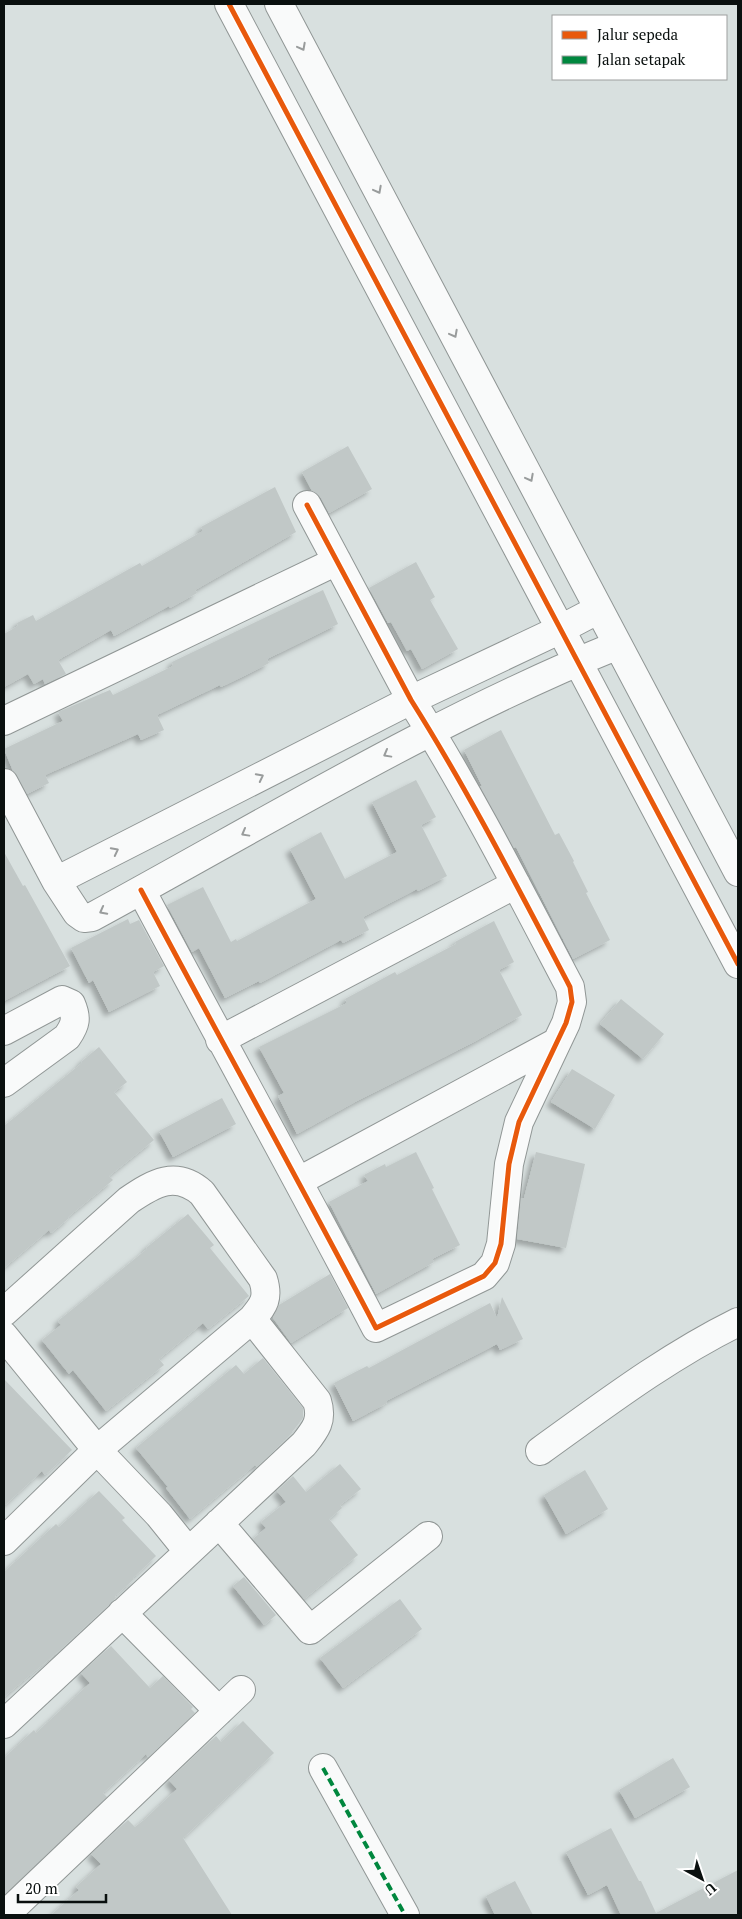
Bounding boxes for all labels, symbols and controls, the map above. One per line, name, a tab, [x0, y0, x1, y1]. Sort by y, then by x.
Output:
legend	[552, 15, 727, 80]
text: Jalur sepeda	[597, 24, 679, 44]
one-way arrow	[296, 42, 306, 51]
text: Jalan setapak	[597, 49, 686, 69]
one-way arrow	[372, 185, 382, 194]
one-way arrow	[448, 329, 458, 338]
one-way arrow	[524, 472, 534, 481]
one-way arrow	[384, 748, 393, 758]
one-way arrow	[255, 773, 264, 783]
one-way arrow	[241, 827, 250, 837]
one-way arrow	[110, 847, 119, 857]
one-way arrow	[99, 905, 108, 915]
north arrow	[677, 1854, 727, 1904]
scale bar	[18, 1872, 105, 1904]
text: 20 m	[25, 1878, 58, 1898]
text: U	[701, 1879, 721, 1900]

